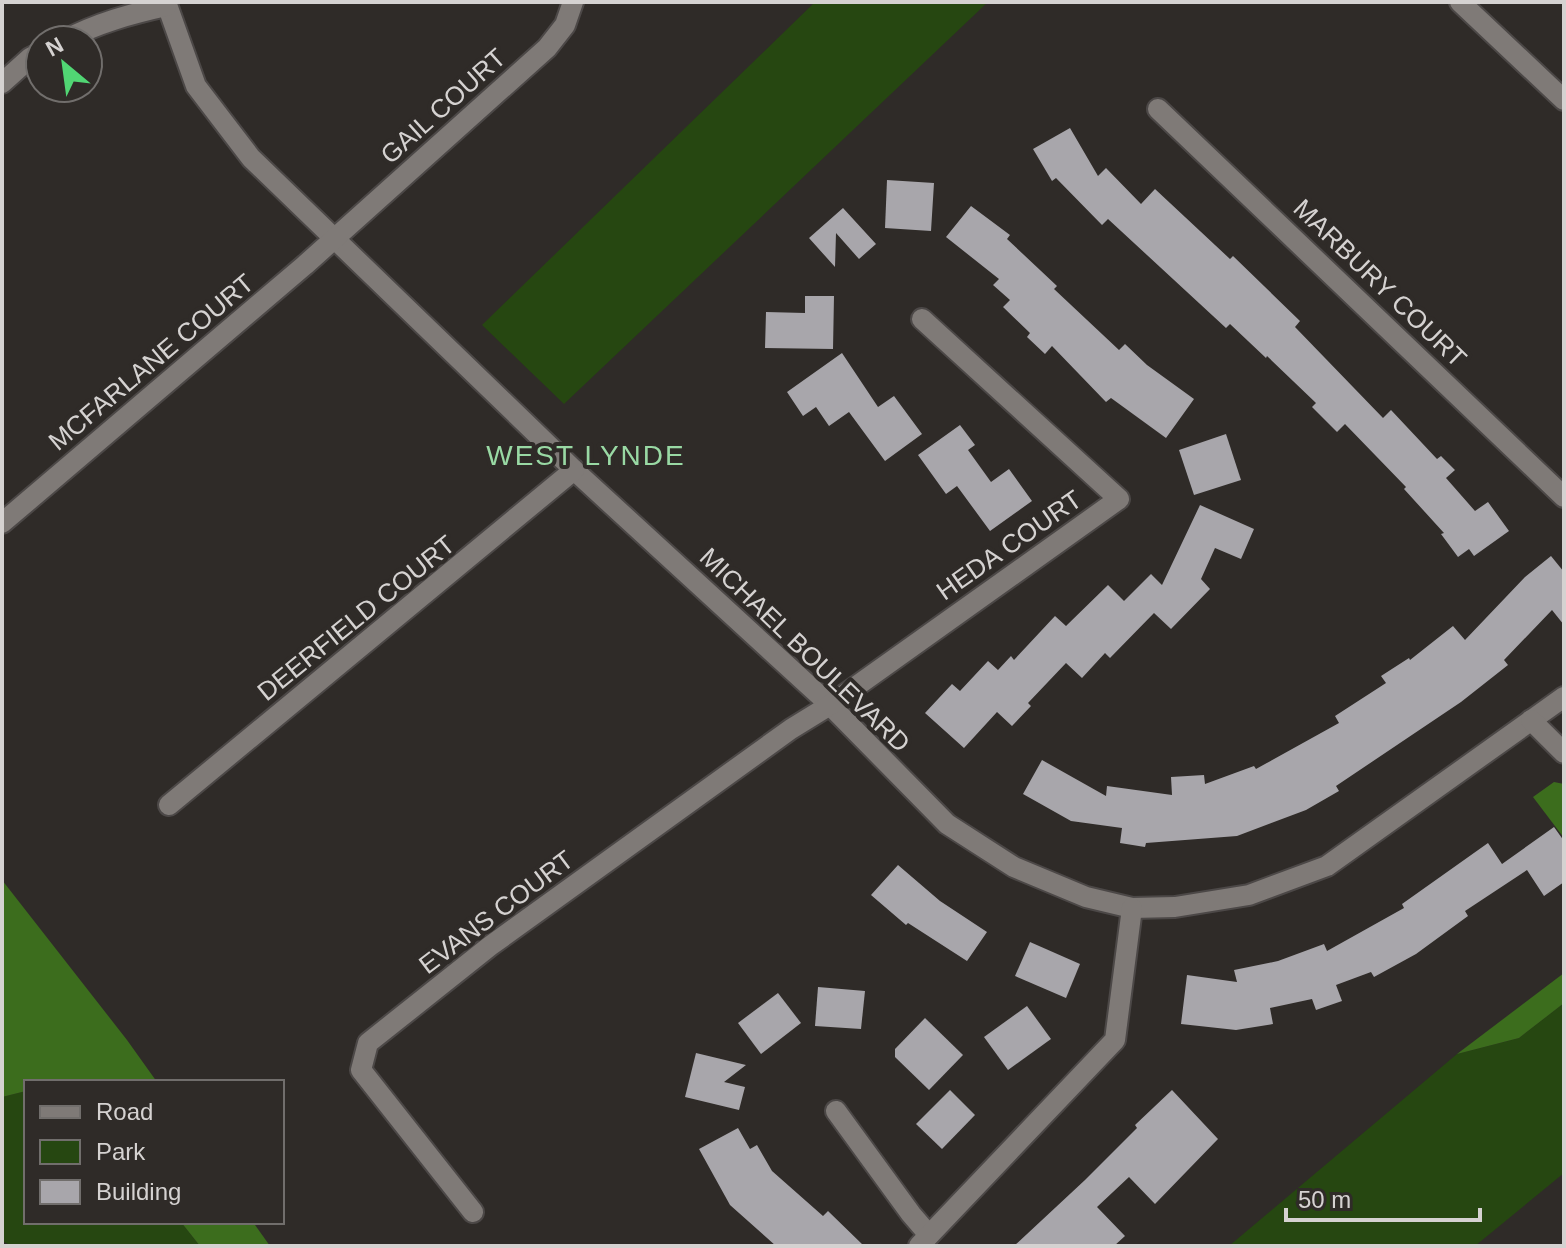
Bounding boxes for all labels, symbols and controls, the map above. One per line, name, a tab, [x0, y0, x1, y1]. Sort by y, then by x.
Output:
north arrow	[24, 24, 104, 104]
text: N	[42, 32, 68, 62]
street label: GAIL COURT	[374, 42, 512, 170]
street label: MARBURY COURT	[1287, 193, 1473, 373]
street label: MCFARLANE COURT	[42, 267, 260, 456]
district label: WEST LYNDE	[486, 440, 686, 471]
street label: HEDA COURT	[931, 484, 1087, 606]
street label: DEERFIELD COURT	[251, 529, 461, 707]
street label: MICHAEL BOULEVARD	[694, 542, 916, 758]
street label: EVANS COURT	[413, 844, 579, 980]
legend	[24, 1080, 284, 1224]
text: Road	[96, 1098, 153, 1125]
text: Park	[96, 1138, 146, 1165]
scale bar	[1286, 1172, 1480, 1222]
text: Building	[96, 1178, 181, 1205]
text: 50 m	[1298, 1186, 1351, 1213]

